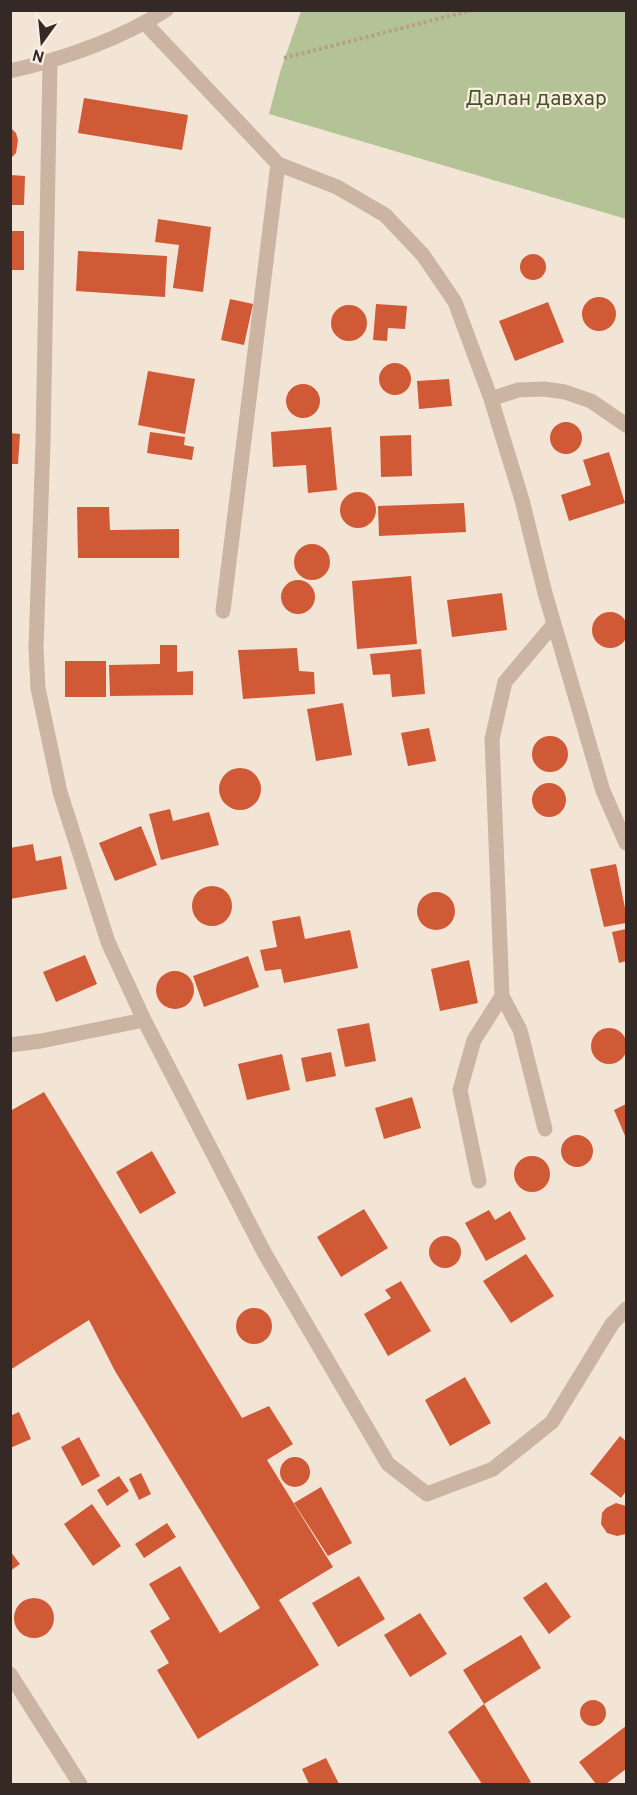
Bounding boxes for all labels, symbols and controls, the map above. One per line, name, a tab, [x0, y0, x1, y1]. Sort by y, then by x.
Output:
north arrow	[12, 12, 72, 72]
text: N	[30, 43, 47, 66]
park label: Далан давхар	[465, 86, 607, 113]

